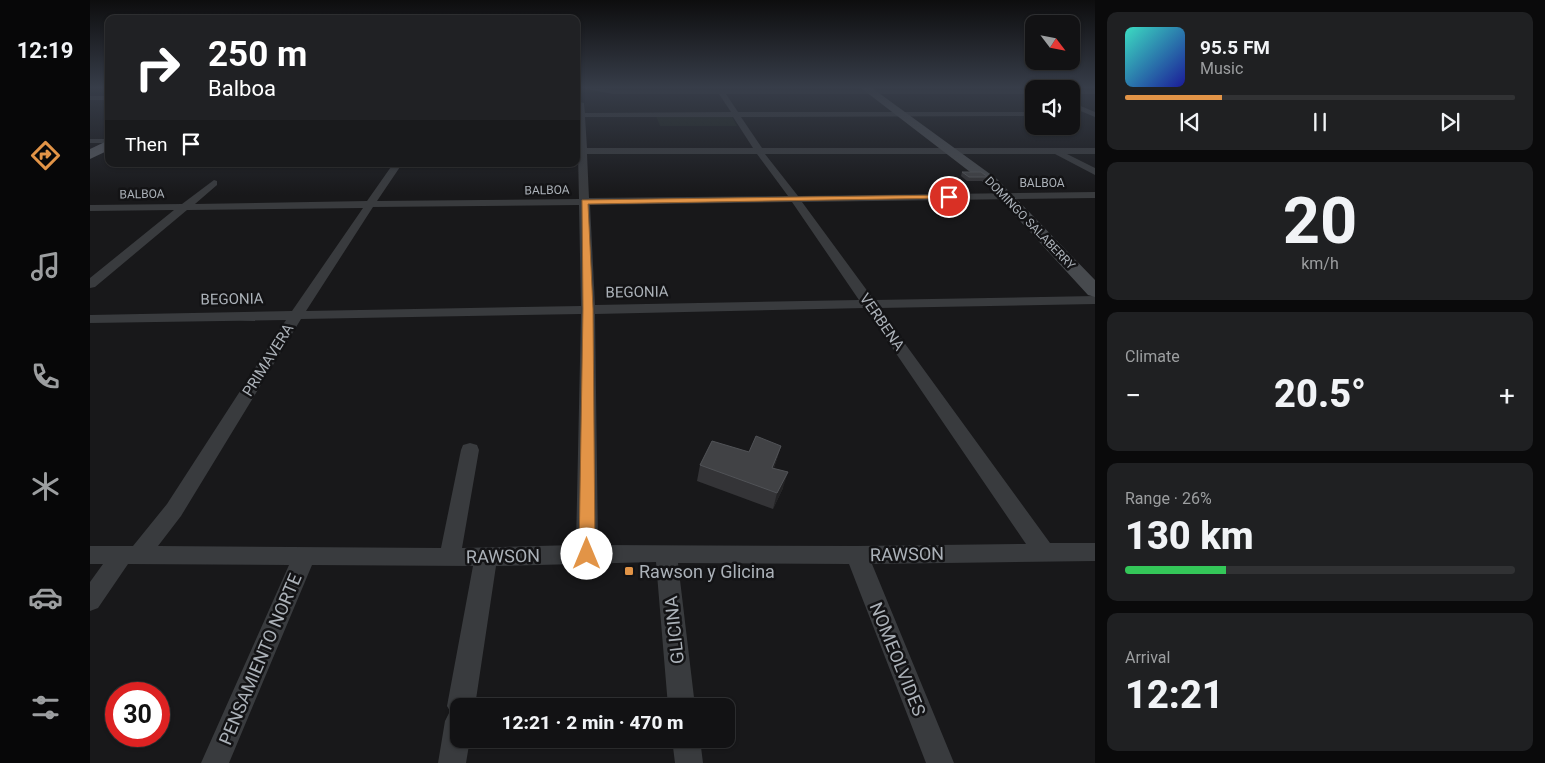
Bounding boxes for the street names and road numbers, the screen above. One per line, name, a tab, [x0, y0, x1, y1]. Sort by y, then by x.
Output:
street label: DOMINGO SALABERRY	[982, 174, 1078, 273]
street label: BALBOA	[1019, 176, 1065, 190]
street label: BALBOA	[524, 183, 570, 197]
street label: BALBOA	[119, 187, 165, 201]
street label: BEGONIA	[605, 282, 669, 302]
street label: BEGONIA	[200, 289, 264, 309]
street label: VERBENA	[856, 290, 908, 354]
street label: PRIMAVERA	[239, 320, 298, 400]
street label: RAWSON	[870, 543, 944, 565]
street label: RAWSON	[466, 545, 540, 567]
street label: PENSAMIENTO NORTE	[214, 570, 306, 748]
street label: GLICINA	[660, 595, 688, 665]
street label: NOMEOLVIDES	[866, 599, 930, 719]

